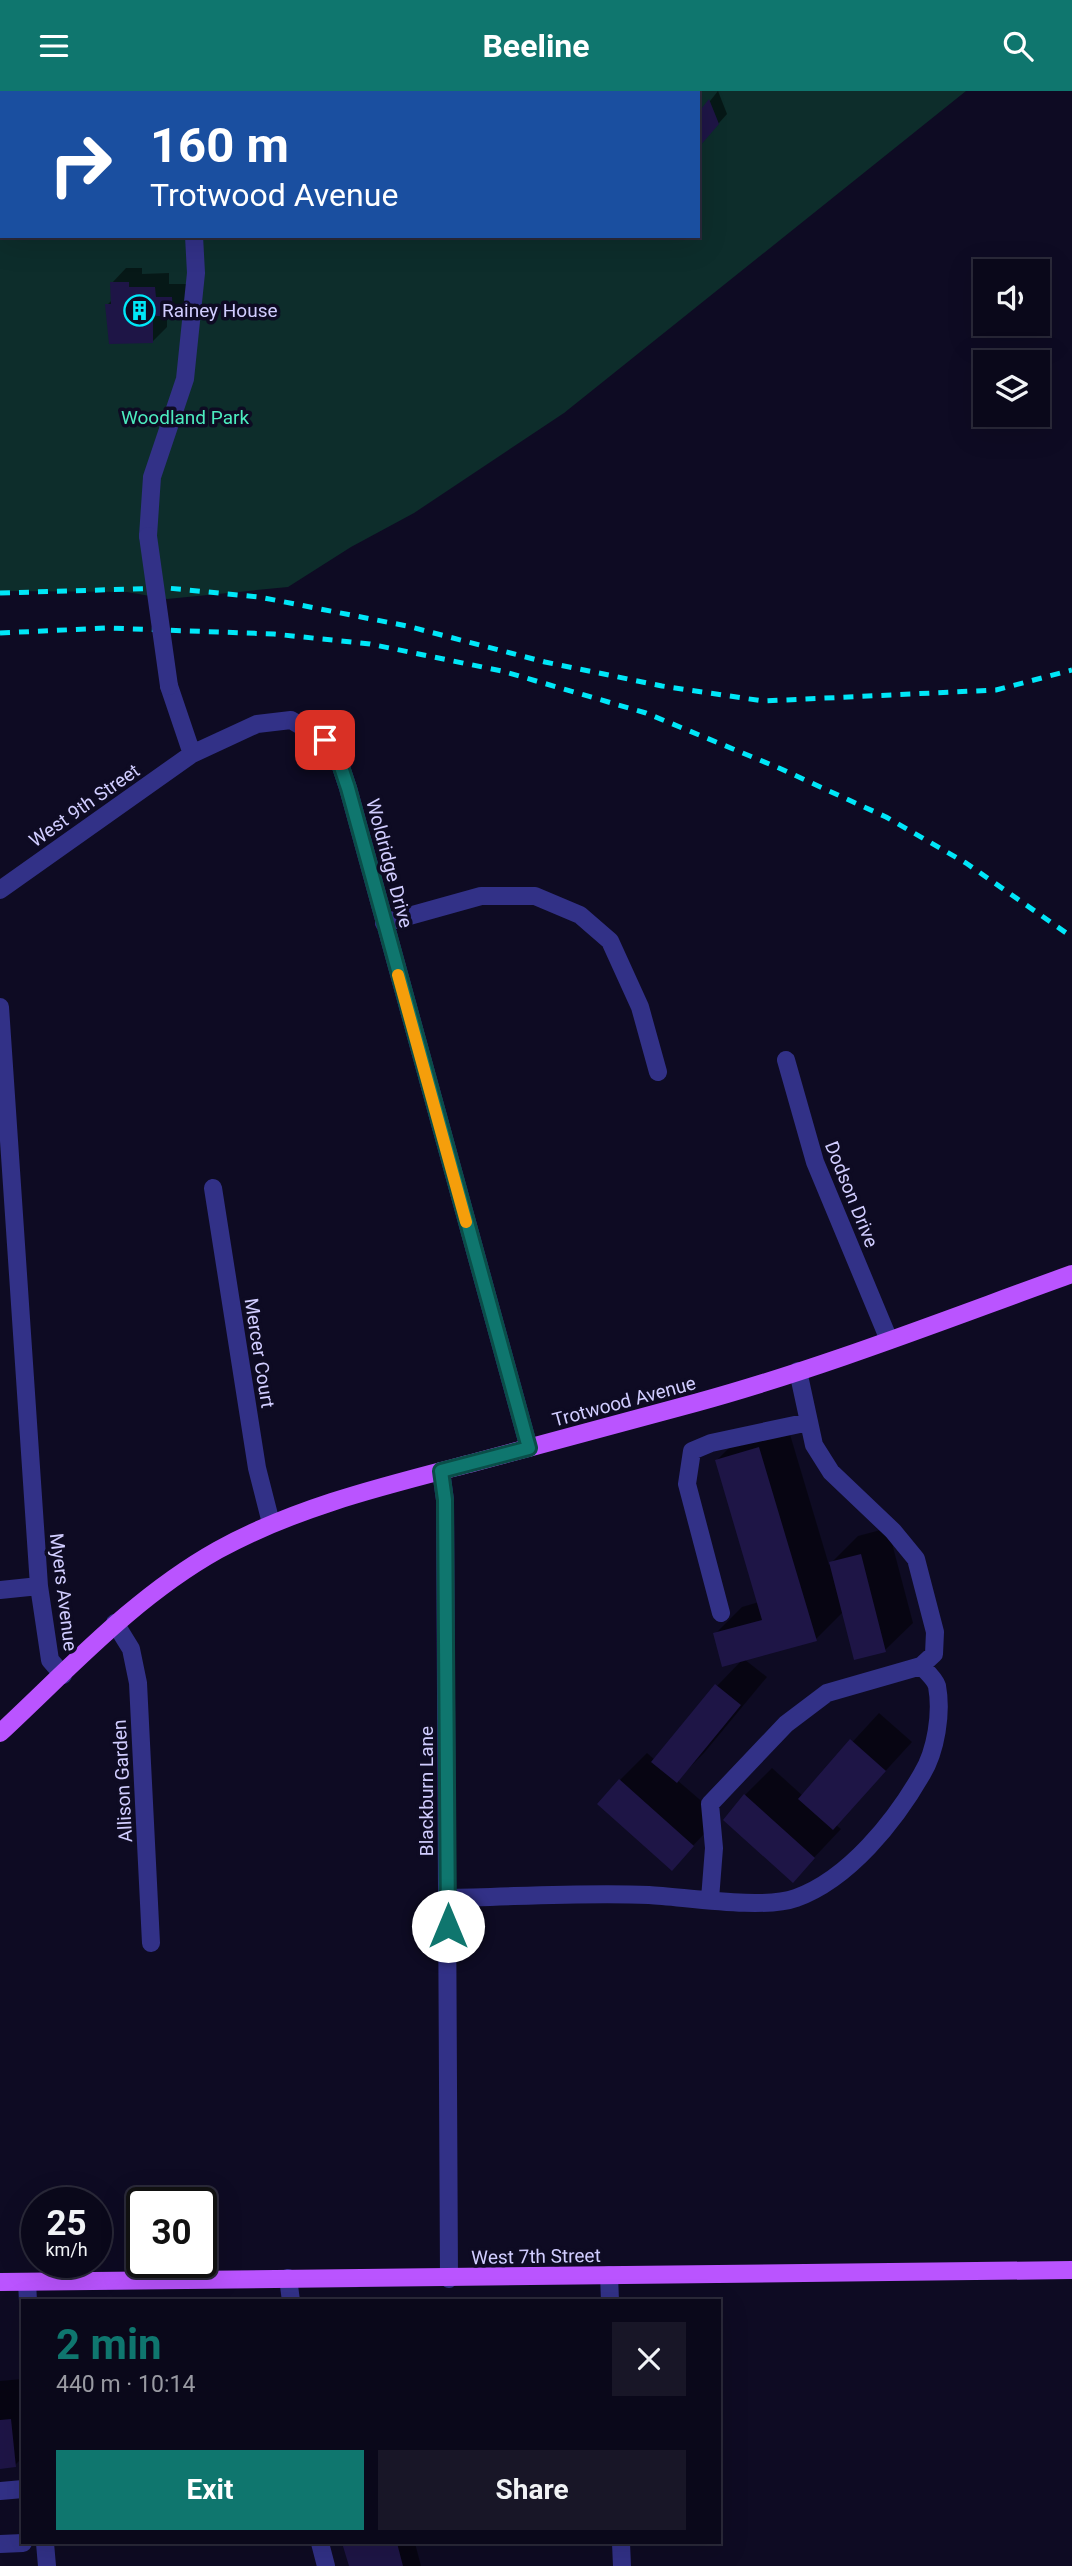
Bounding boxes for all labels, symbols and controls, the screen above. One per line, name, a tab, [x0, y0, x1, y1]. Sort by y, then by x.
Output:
icon: menu	[35, 27, 73, 65]
text: Beeline	[482, 27, 590, 65]
icon: search	[999, 27, 1037, 65]
text: 160 m	[150, 117, 289, 174]
icon: right	[35, 119, 126, 210]
text: Trotwood Avenue	[150, 176, 398, 214]
map controls	[973, 259, 1050, 427]
button: sound	[973, 259, 1050, 336]
building icon: Rainey House	[122, 293, 156, 327]
place label: Rainey House	[162, 299, 278, 322]
button: layers	[973, 350, 1050, 427]
park label: Woodland Park	[121, 406, 249, 429]
pin	[295, 710, 355, 770]
icon: arrive	[306, 721, 344, 759]
street label: West 9th Street	[25, 759, 144, 852]
street label: Woldridge Drive	[361, 796, 418, 930]
street label: Dodson Drive	[820, 1138, 883, 1251]
street label: Mercer Court	[239, 1297, 280, 1410]
street label: Trotwood Avenue	[550, 1371, 698, 1432]
street label: Myers Avenue	[45, 1532, 82, 1652]
street label: Allison Garden	[108, 1719, 137, 1843]
street label: Blackburn Lane	[415, 1726, 438, 1856]
position arrow	[411, 1889, 485, 1963]
speed limit sign: 30	[126, 2187, 217, 2278]
text: 25	[46, 2203, 87, 2244]
text: km/h	[45, 2239, 88, 2260]
street label: West 7th Street	[471, 2244, 601, 2269]
text: 2 min	[56, 2320, 162, 2369]
button: close	[612, 2322, 686, 2396]
text: 440 m · 10:14	[56, 2371, 195, 2398]
button: Exit	[56, 2450, 364, 2530]
button: Share	[378, 2450, 686, 2530]

